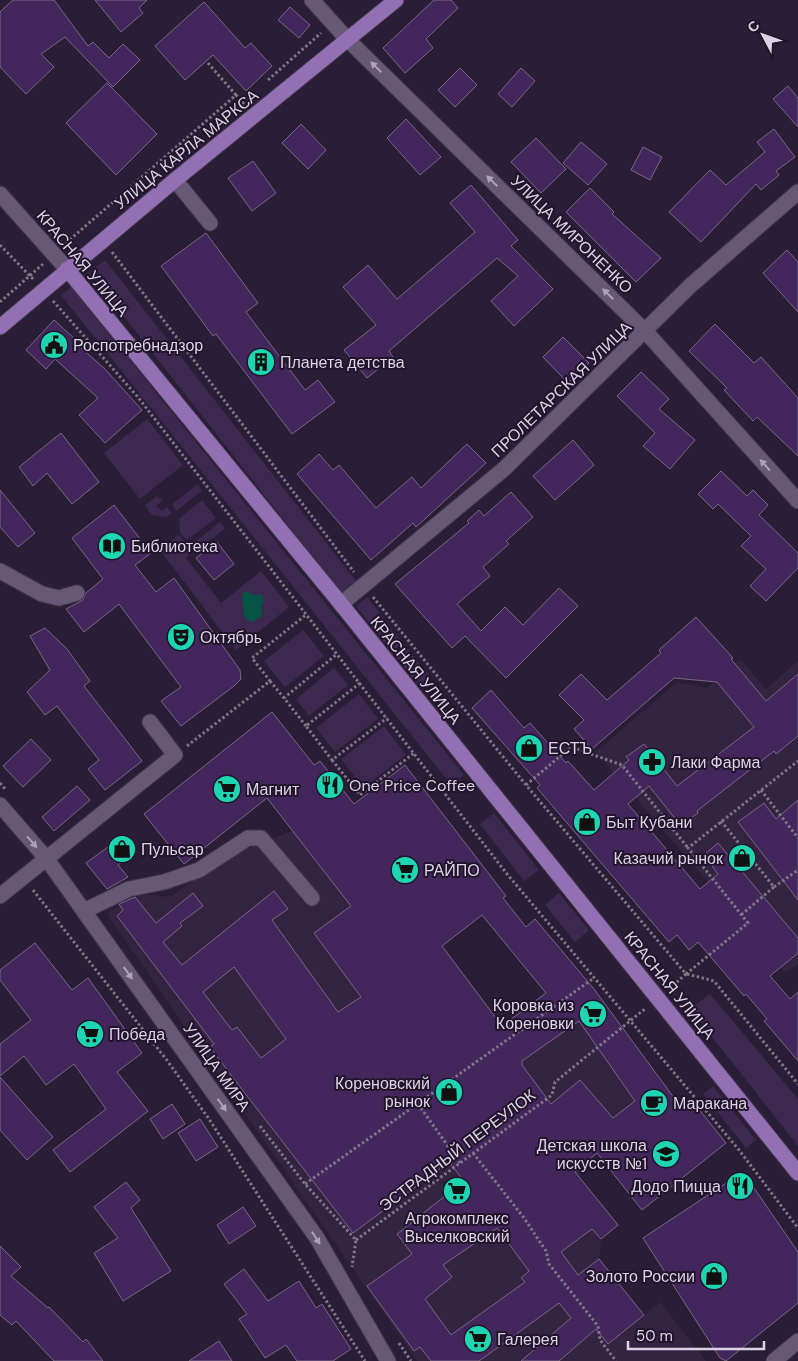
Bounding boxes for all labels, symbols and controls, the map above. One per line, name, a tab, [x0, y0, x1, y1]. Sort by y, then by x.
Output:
north arrow	[738, 10, 788, 60]
text: С	[743, 17, 763, 36]
one-way arrow	[370, 61, 382, 73]
street label: УЛИЦА КАРЛА МАРКСА	[110, 85, 263, 214]
street label: УЛИЦА МИРОНЕНКО	[506, 171, 637, 298]
one-way arrow	[486, 175, 498, 187]
street label: КРАСНАЯ УЛИЦА	[32, 206, 134, 321]
one-way arrow	[602, 288, 614, 300]
street label: ПРОЛЕТАРСКАЯ УЛИЦА	[487, 317, 636, 462]
public building icon: Роспотребнадзор	[39, 330, 69, 360]
place label: Роспотребнадзор	[73, 335, 203, 356]
building icon: Планета детства	[246, 347, 276, 377]
place label: Планета детства	[280, 352, 405, 373]
one-way arrow	[760, 459, 771, 472]
library icon: Библиотека	[97, 531, 127, 561]
place label: Библиотека	[131, 536, 218, 557]
street label: КРАСНАЯ УЛИЦА	[366, 612, 466, 729]
theatre icon: Октябрь	[166, 622, 196, 652]
place label: Октябрь	[200, 627, 262, 648]
shop icon: ЕСТЪ	[514, 733, 544, 763]
place label: ЕСТЪ	[548, 738, 592, 759]
pharmacy icon: Лаки Фарма	[637, 747, 667, 777]
place label: Лаки Фарма	[671, 752, 761, 773]
restaurant icon: One Price Coffee	[315, 770, 345, 800]
supermarket icon: Магнит	[212, 774, 242, 804]
place label: One Price Coffee	[349, 775, 475, 796]
place label: Магнит	[246, 779, 300, 800]
shop icon: Быт Кубани	[572, 807, 602, 837]
place label: Быт Кубани	[606, 812, 693, 833]
shop icon: Пульсар	[107, 834, 137, 864]
one-way arrow	[26, 836, 37, 848]
place label: Пульсар	[141, 839, 204, 860]
shop icon: Казачий рынок	[727, 843, 757, 873]
place label: Казачий рынок	[613, 848, 724, 869]
supermarket icon: РАЙПО	[390, 855, 420, 885]
place label: РАЙПО	[424, 860, 480, 881]
street label: КРАСНАЯ УЛИЦА	[620, 927, 720, 1044]
one-way arrow	[123, 966, 133, 980]
place label: Коровка из Кореновки	[493, 995, 574, 1034]
supermarket icon: Коровка из Кореновки	[578, 999, 608, 1029]
supermarket icon: Победа	[75, 1019, 105, 1049]
street label: УЛИЦА МИРА	[178, 1019, 255, 1116]
place label: Победа	[109, 1024, 165, 1045]
place label: Кореновский рынок	[335, 1073, 431, 1112]
shop icon: Кореновский рынок	[434, 1077, 464, 1107]
street label: ЭСТРАДНЫЙ ПЕРЕУЛОК	[375, 1084, 540, 1216]
cafe icon: Маракана	[639, 1088, 669, 1118]
place label: Маракана	[673, 1093, 747, 1114]
one-way arrow	[217, 1098, 227, 1112]
place label: Детская школа искусств №1	[537, 1135, 647, 1174]
school or university icon: Детская школа искусств №1	[651, 1139, 681, 1169]
restaurant icon: Додо Пицца	[725, 1171, 755, 1201]
supermarket icon: Агрокомплекс Выселковский	[442, 1176, 472, 1206]
place label: Додо Пицца	[631, 1176, 721, 1197]
place label: Агрокомплекс Выселковский	[404, 1208, 510, 1247]
one-way arrow	[312, 1231, 321, 1245]
shop icon: Золото России	[699, 1261, 729, 1291]
place label: Золото России	[586, 1266, 695, 1287]
scale bar	[628, 1318, 764, 1350]
supermarket icon: Галерея	[463, 1324, 493, 1354]
text: 50 m	[636, 1326, 673, 1346]
place label: Галерея	[497, 1329, 558, 1350]

